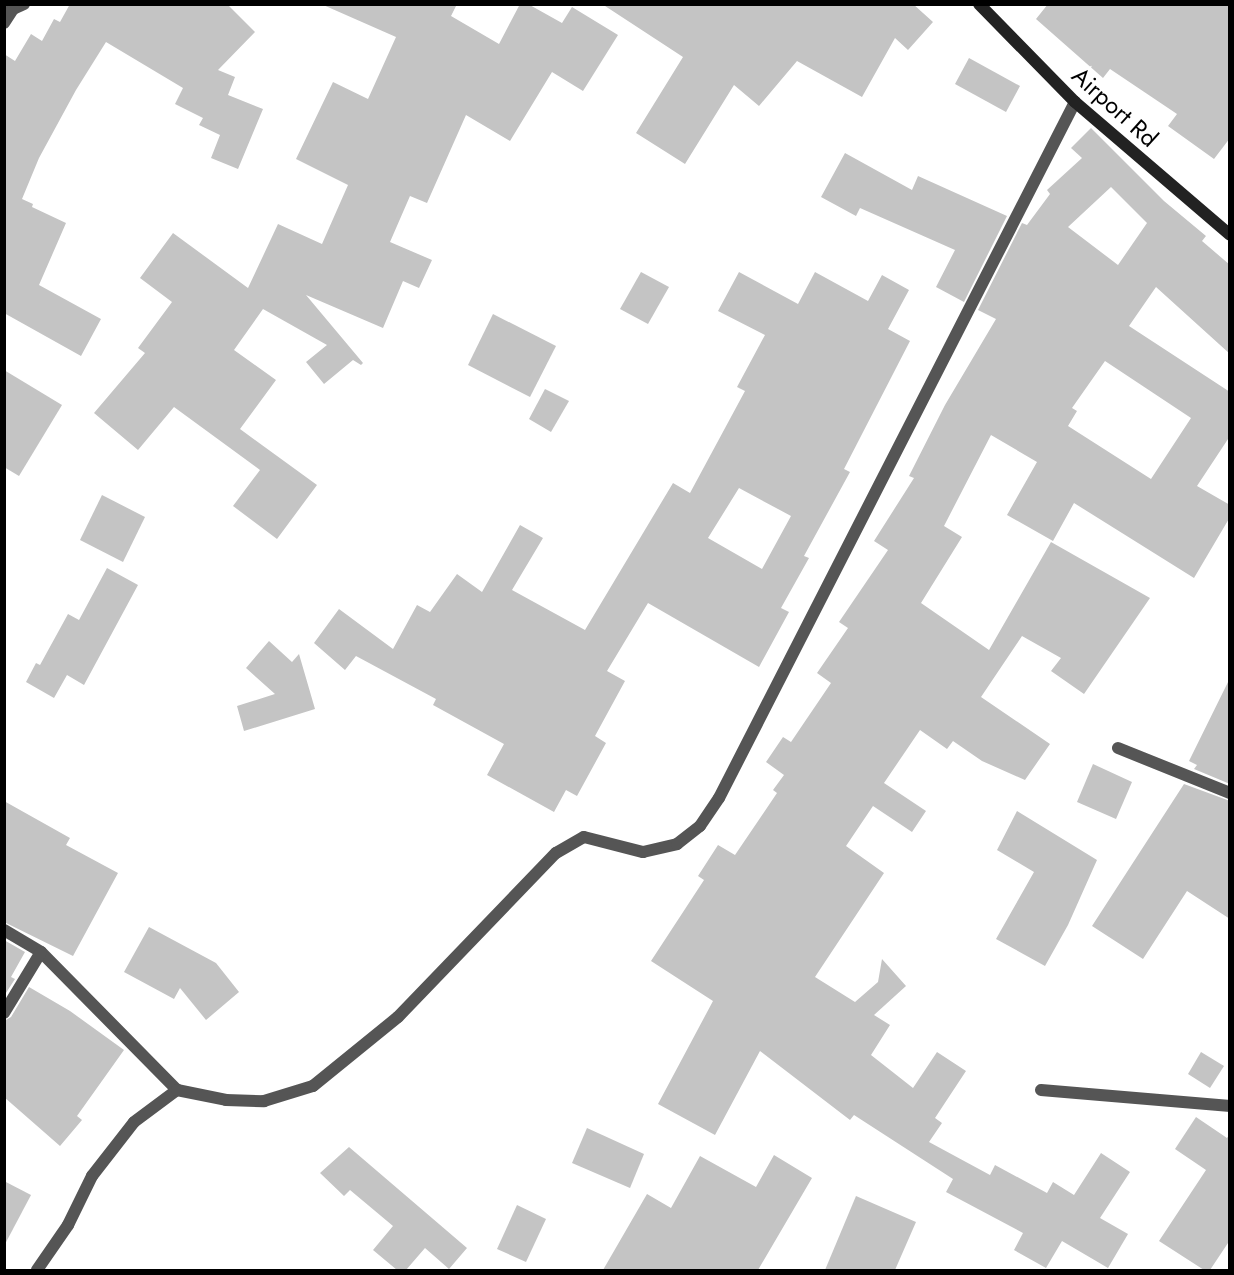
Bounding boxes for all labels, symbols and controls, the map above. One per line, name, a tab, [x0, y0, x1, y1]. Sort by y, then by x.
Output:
street label: Airport Rd	[1066, 61, 1164, 153]

